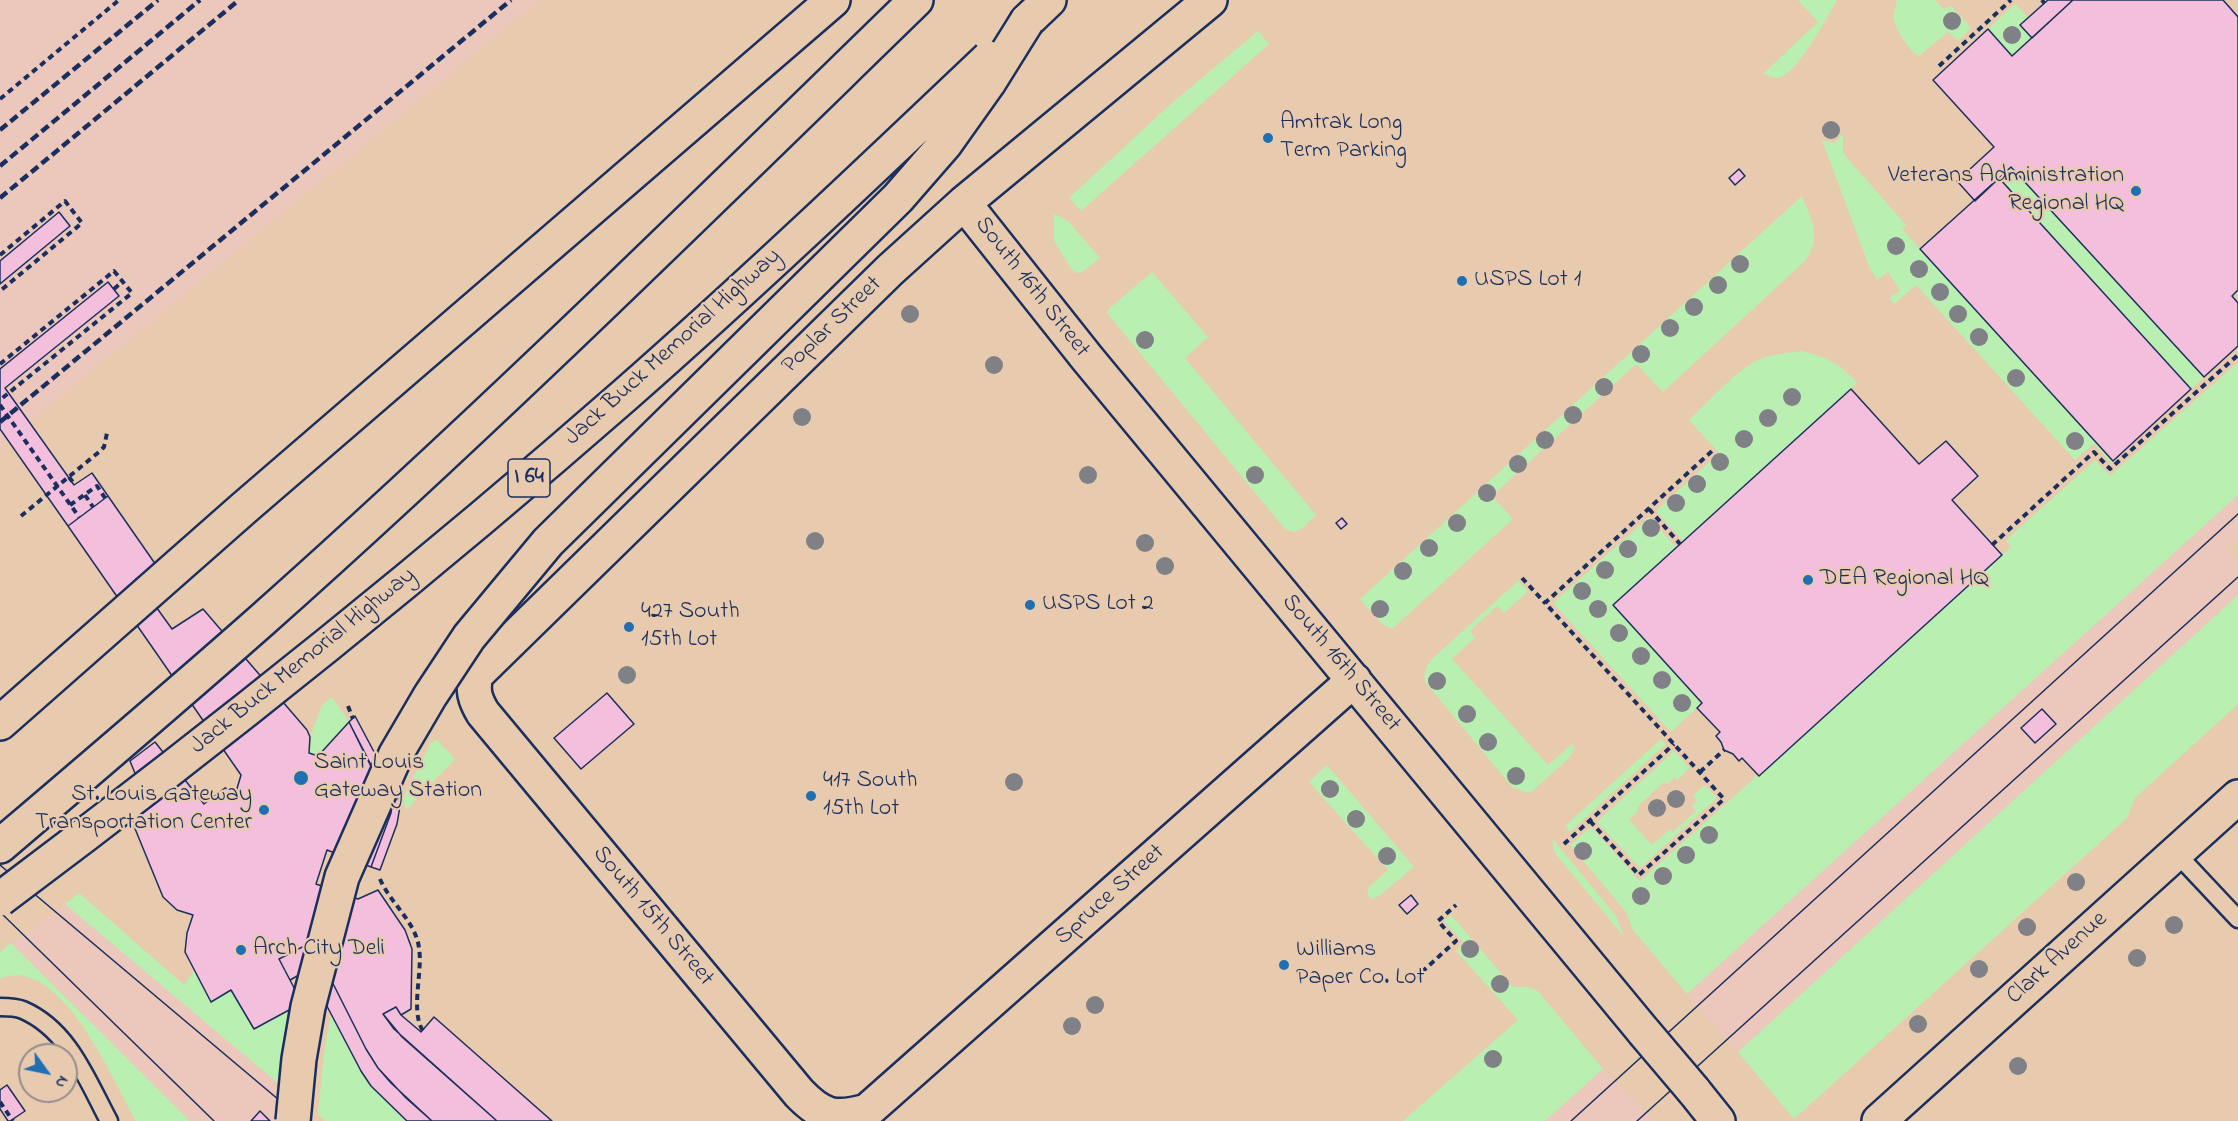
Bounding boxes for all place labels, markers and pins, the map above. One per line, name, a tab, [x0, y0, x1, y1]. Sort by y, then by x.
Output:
place label: Amtrak Long Term Parking	[1280, 110, 1407, 166]
marker: Amtrak Long Term Parking	[1261, 131, 1275, 145]
place label: Veterans Administration Regional HQ	[1888, 163, 2124, 219]
marker: Veterans Administration Regional HQ	[2129, 184, 2143, 198]
place label: USPS Lot 1	[1474, 267, 1581, 295]
marker: USPS Lot 1	[1455, 274, 1469, 288]
place label: DEA Regional HQ	[1820, 566, 1989, 594]
marker: DEA Regional HQ	[1801, 573, 1815, 587]
place label: USPS Lot 2	[1042, 591, 1154, 619]
marker: USPS Lot 2	[1023, 598, 1037, 612]
place label: 427 South 15th Lot	[641, 599, 740, 655]
marker: 427 South 15th Lot	[622, 620, 636, 634]
place label: Saint Louis Gateway Station	[314, 750, 482, 806]
place label: 417 South 15th Lot	[823, 768, 917, 824]
marker: Saint Louis Gateway Station	[292, 769, 310, 787]
place label: St. Louis Gateway Transportation Center	[35, 782, 252, 838]
marker: 417 South 15th Lot	[804, 789, 818, 803]
marker: St. Louis Gateway Transportation Center	[257, 803, 271, 817]
place label: Arch City Deli	[253, 936, 385, 964]
place label: Williams Paper Co. Lot	[1296, 937, 1425, 993]
marker: Arch City Deli	[234, 943, 248, 957]
marker: Williams Paper Co. Lot	[1277, 958, 1291, 972]

